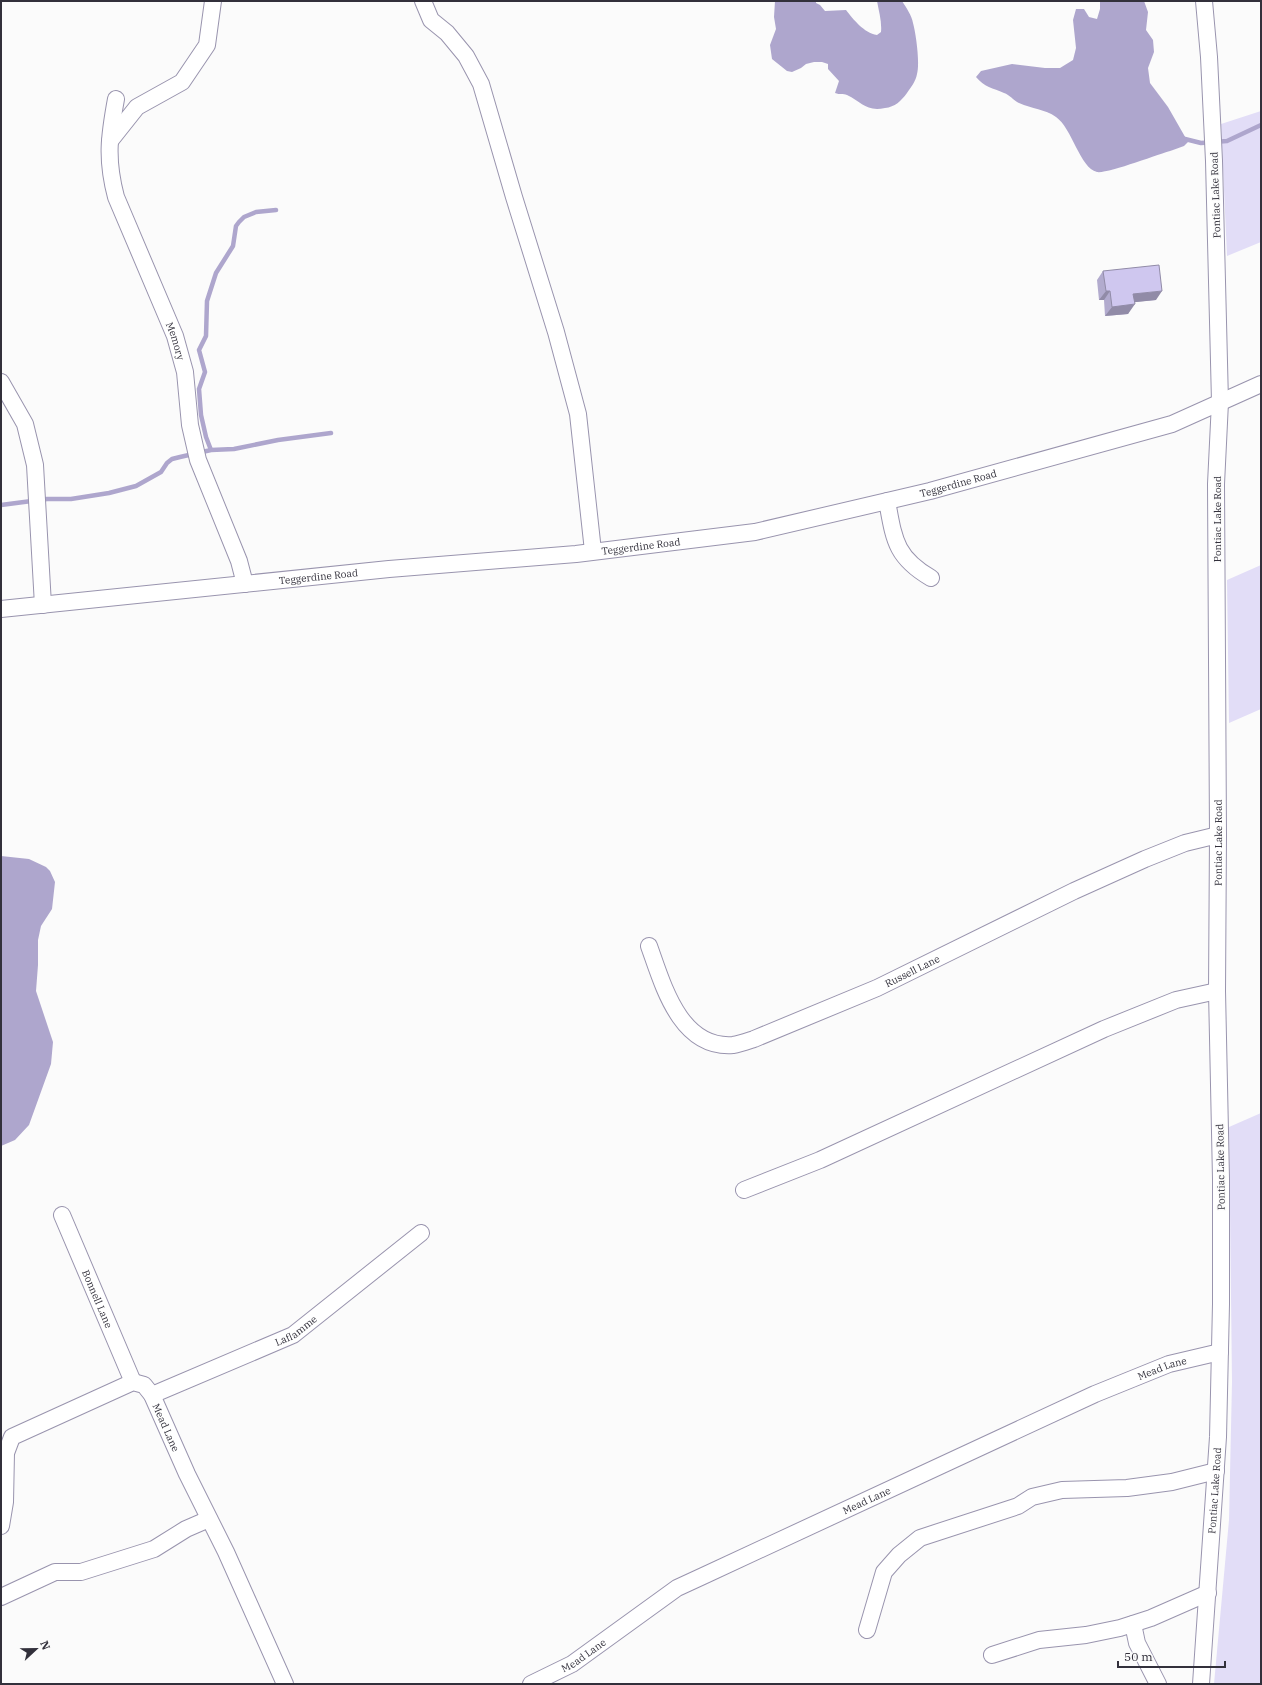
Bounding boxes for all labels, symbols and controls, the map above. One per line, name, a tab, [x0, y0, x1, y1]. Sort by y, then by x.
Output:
street label: Pontiac Lake Road	[1207, 152, 1224, 238]
street label: Memory	[163, 320, 188, 362]
street label: Teggerdine Road	[918, 467, 998, 500]
street label: Pontiac Lake Road	[1211, 476, 1224, 562]
street label: Teggerdine Road	[601, 535, 681, 558]
street label: Teggerdine Road	[278, 566, 358, 587]
street label: Pontiac Lake Road	[1212, 799, 1225, 886]
street label: Russell Lane	[883, 952, 942, 990]
street label: Pontiac Lake Road	[1213, 1124, 1228, 1210]
street label: Bonnell Lane	[79, 1268, 115, 1330]
street label: Laflamme	[273, 1312, 320, 1349]
street label: Mead Lane	[1136, 1354, 1188, 1383]
street label: Mead Lane	[150, 1402, 182, 1454]
street label: Pontiac Lake Road	[1205, 1447, 1224, 1534]
street label: Mead Lane	[841, 1484, 893, 1517]
north arrow	[16, 1629, 56, 1669]
street label: Mead Lane	[559, 1636, 609, 1675]
text: N	[37, 1639, 54, 1652]
scale bar	[1118, 1643, 1225, 1669]
text: 50 m	[1124, 1649, 1153, 1664]

